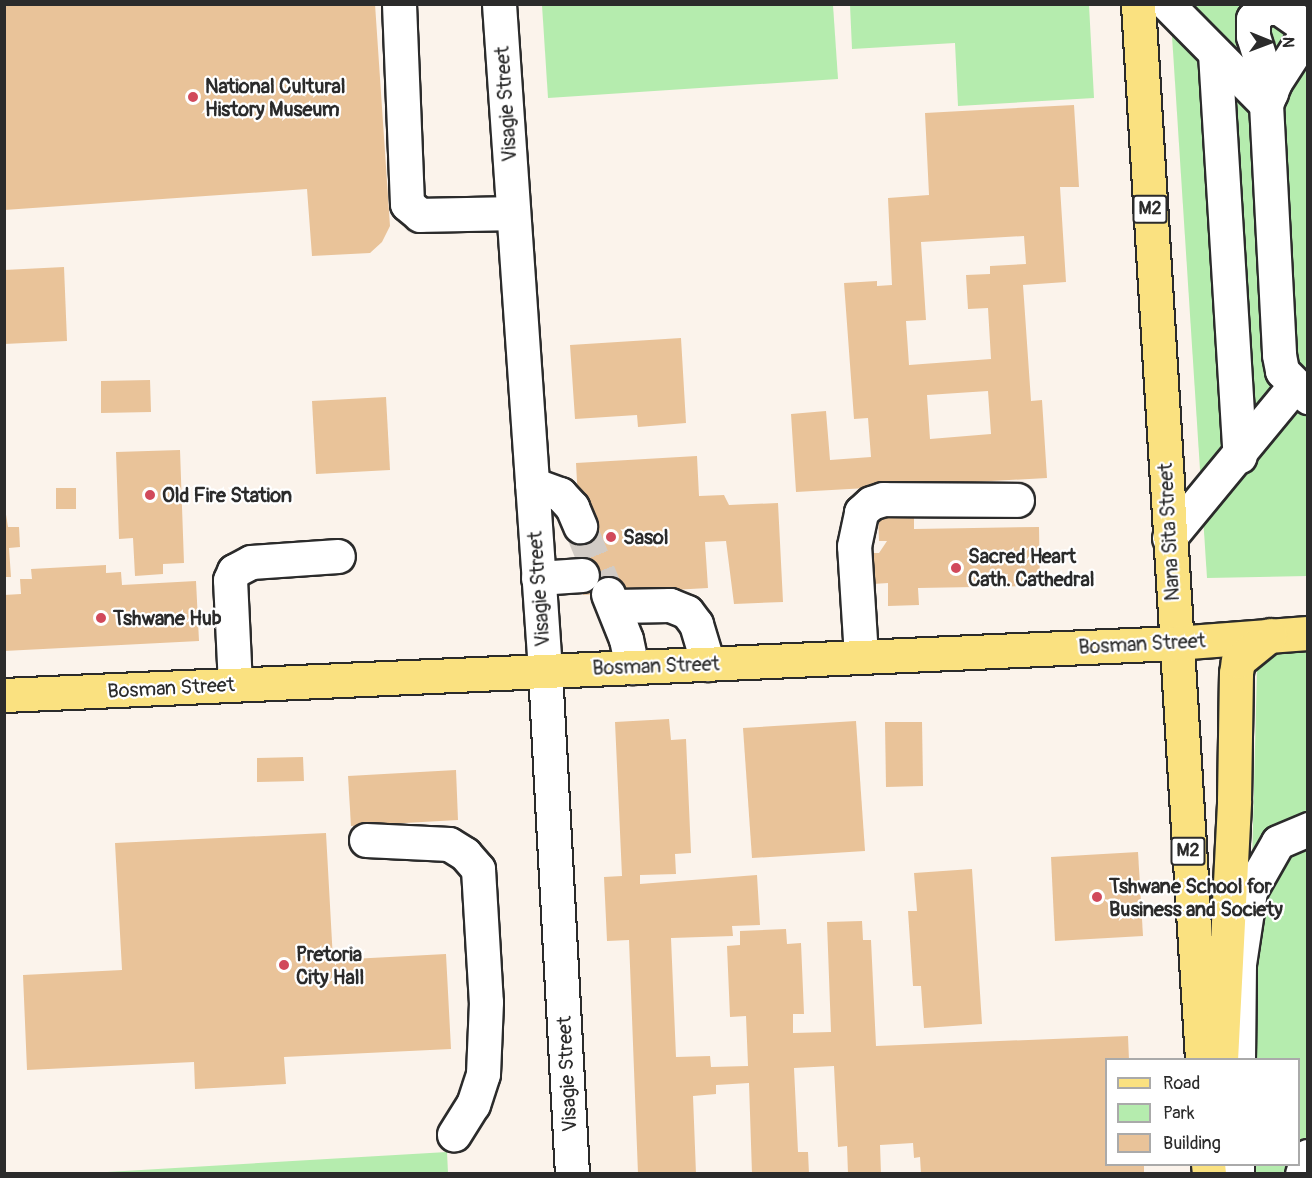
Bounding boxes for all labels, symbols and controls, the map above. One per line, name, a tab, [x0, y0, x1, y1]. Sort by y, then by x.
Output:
north arrow	[1240, 12, 1300, 72]
text: N	[1278, 37, 1298, 48]
street label: Visagie Street	[490, 45, 522, 163]
place label: National Cultural History Museum	[205, 74, 346, 121]
marker: National Cultural History Museum	[186, 90, 200, 104]
road number: M2	[1132, 194, 1168, 224]
street label: Nana Sita Street	[1153, 462, 1185, 602]
place label: Old Fire Station	[162, 483, 292, 507]
marker: Old Fire Station	[143, 488, 157, 502]
place label: Sasol	[623, 525, 668, 549]
street label: Visagie Street	[523, 530, 555, 648]
marker: Sasol	[604, 530, 618, 544]
place label: Sacred Heart Cath. Cathedral	[968, 544, 1095, 591]
marker: Sacred Heart Cath. Cathedral	[949, 561, 963, 575]
place label: Tshwane Hub	[113, 606, 222, 630]
marker: Tshwane Hub	[94, 611, 108, 625]
street label: Bosman Street	[1078, 629, 1206, 659]
street label: Bosman Street	[592, 652, 720, 680]
street label: Bosman Street	[107, 673, 235, 703]
road number: M2	[1170, 836, 1206, 866]
place label: Tshwane School for Business and Society	[1109, 874, 1283, 921]
marker: Tshwane School for Business and Society	[1090, 890, 1104, 904]
place label: Pretoria City Hall	[296, 942, 364, 989]
marker: Pretoria City Hall	[277, 958, 291, 972]
street label: Visagie Street	[552, 1016, 582, 1132]
legend	[1105, 1058, 1300, 1166]
text: Road	[1163, 1072, 1200, 1095]
text: Park	[1163, 1102, 1195, 1125]
text: Building	[1163, 1132, 1221, 1155]

